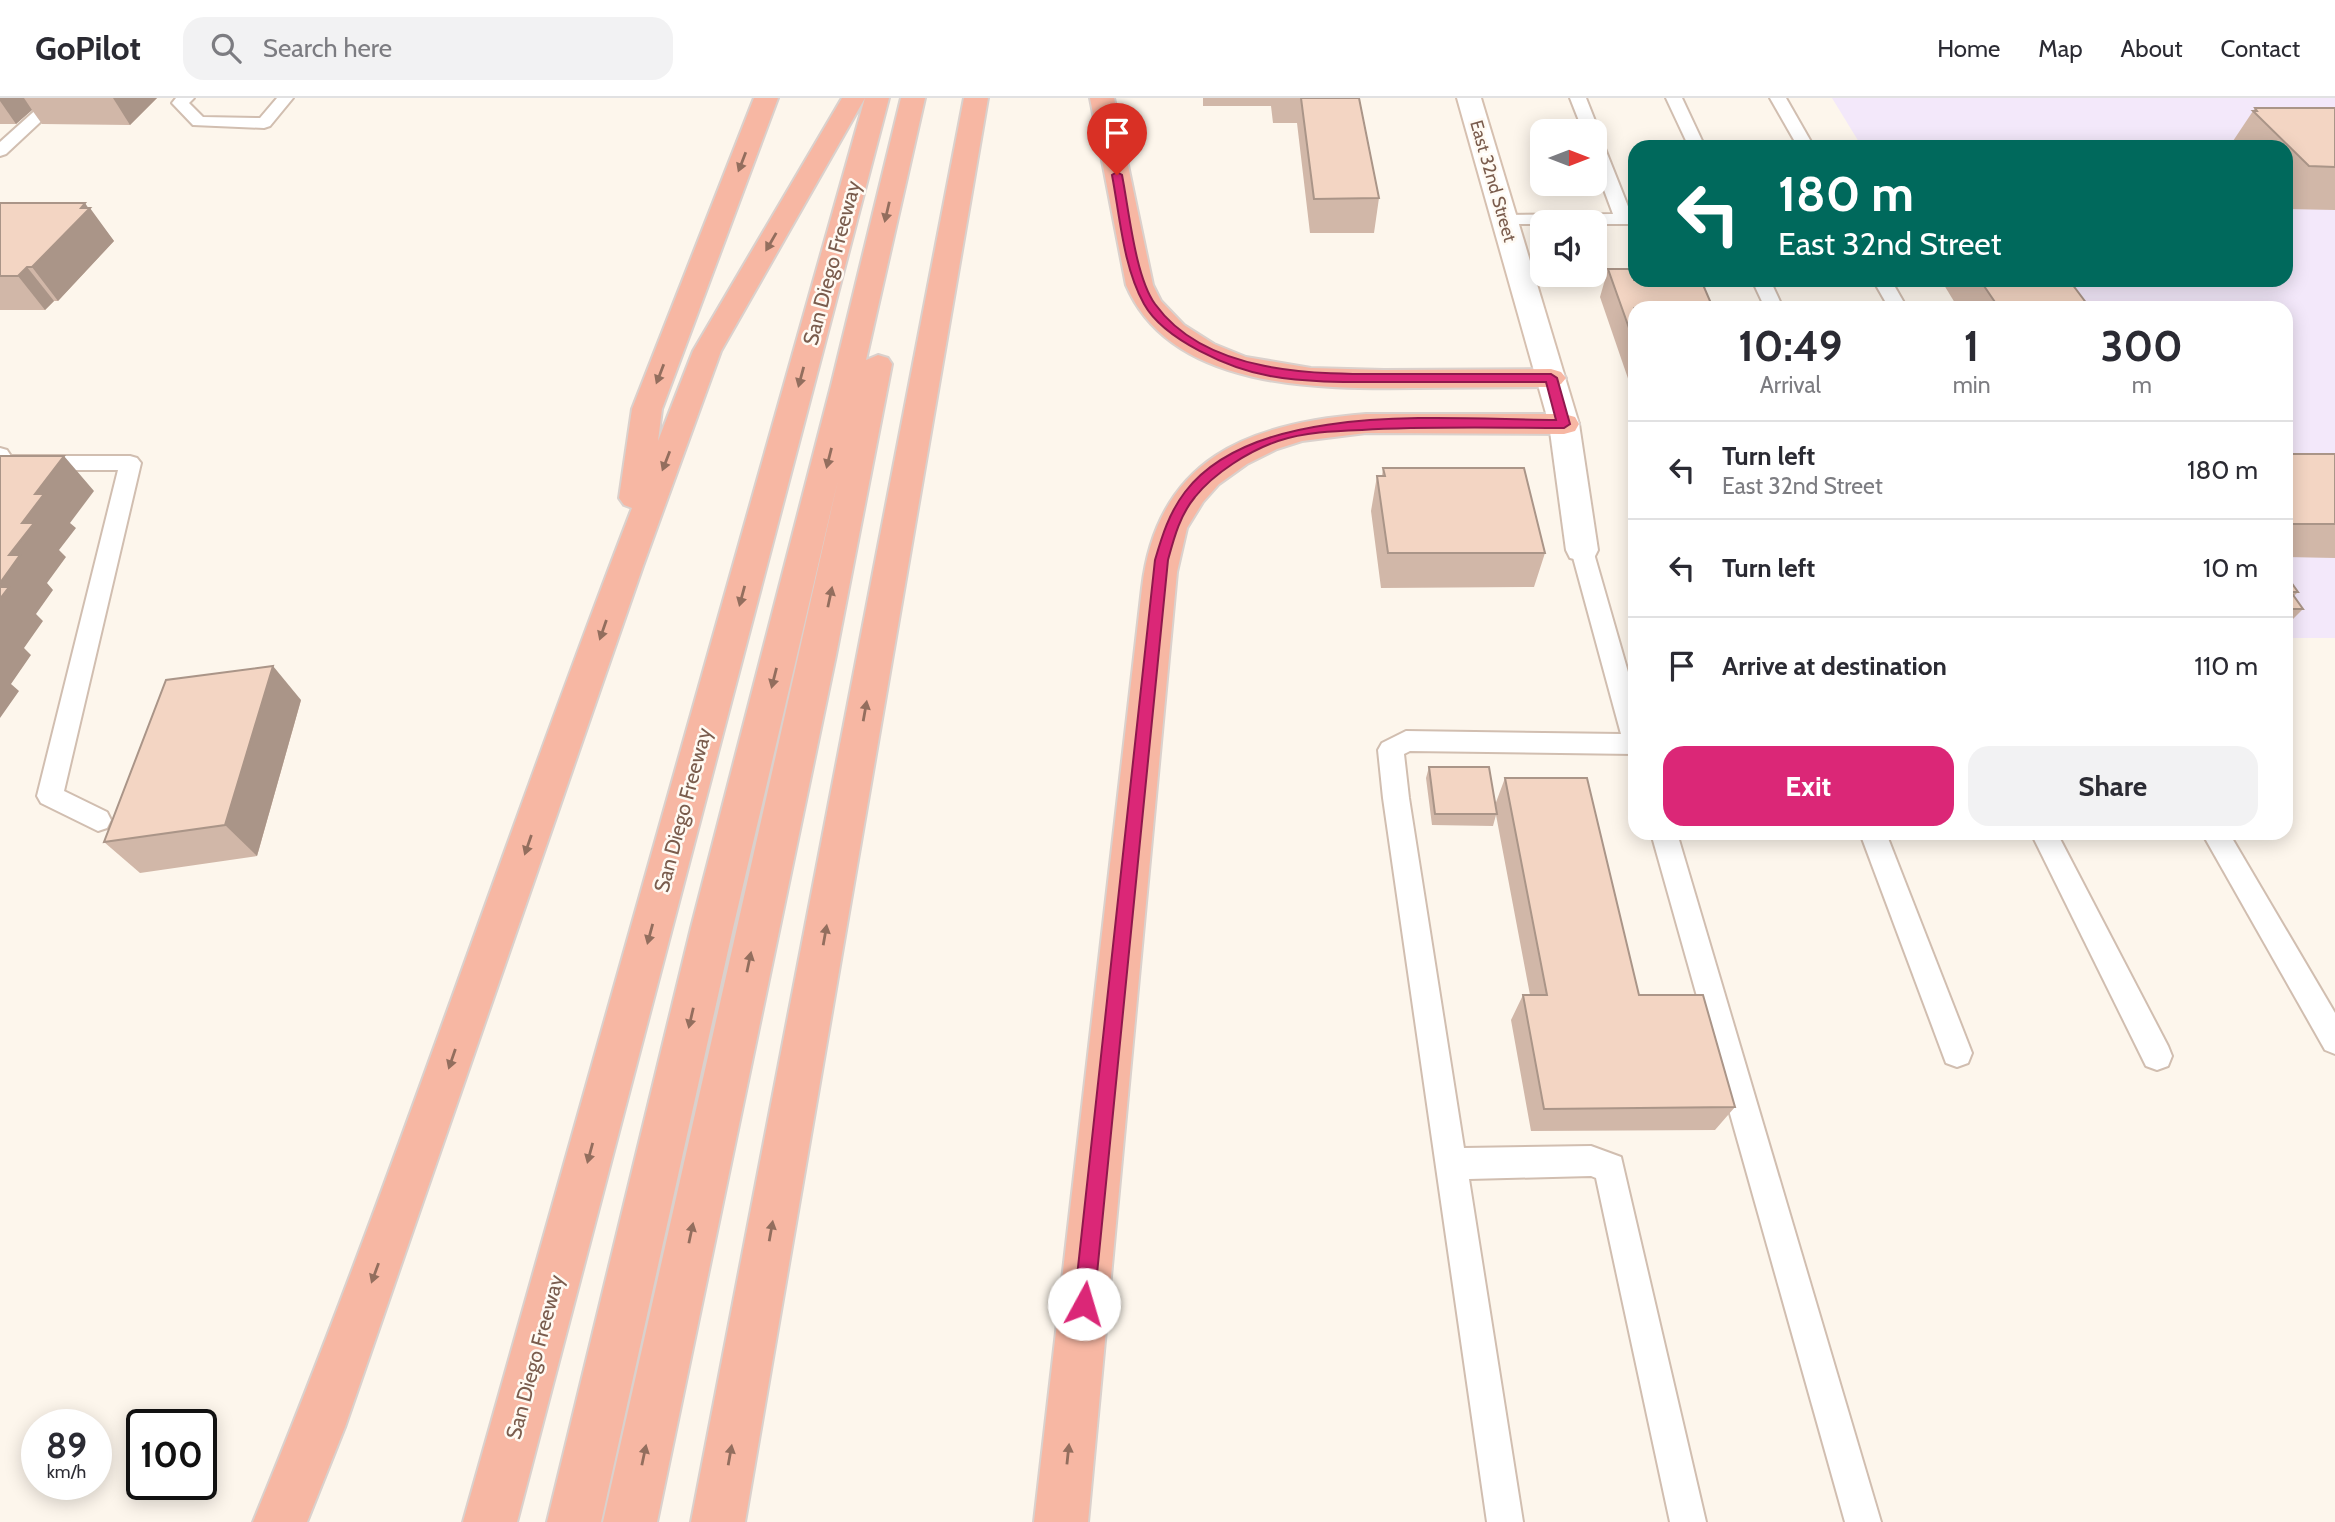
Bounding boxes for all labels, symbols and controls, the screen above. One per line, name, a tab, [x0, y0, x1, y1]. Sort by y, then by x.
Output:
search box	[183, 17, 673, 80]
text: GoPilot	[35, 28, 141, 68]
icon: search	[207, 29, 245, 67]
text: Search here	[263, 32, 392, 64]
text: Home	[1937, 34, 2000, 63]
text: Map	[2038, 34, 2083, 63]
text: About	[2121, 34, 2183, 63]
text: Contact	[2221, 34, 2300, 63]
pin	[1087, 103, 1147, 175]
icon: arrive	[1098, 114, 1136, 152]
street label: East 32nd Street	[1465, 118, 1521, 244]
north arrow	[1530, 119, 1606, 196]
map controls	[1530, 119, 1607, 287]
one-way arrow	[736, 151, 747, 172]
text: 180 m	[1778, 164, 1914, 223]
icon: left	[1663, 168, 1754, 259]
street label: San Diego Freeway	[798, 178, 866, 348]
one-way arrow	[881, 201, 892, 223]
button: sound	[1530, 210, 1607, 287]
text: East 32nd Street	[1778, 224, 2002, 263]
one-way arrow	[764, 232, 777, 251]
text: 10:49	[1738, 320, 1842, 372]
text: 1	[1964, 320, 1979, 372]
text: 300	[2101, 320, 2183, 372]
one-way arrow	[655, 364, 666, 385]
one-way arrow	[795, 366, 806, 388]
text: Arrival	[1760, 371, 1821, 399]
text: min	[1953, 371, 1991, 399]
text: m	[2132, 371, 2152, 399]
text: Turn left	[1722, 440, 1815, 472]
one-way arrow	[823, 447, 834, 469]
one-way arrow	[660, 450, 671, 471]
icon: left	[1663, 451, 1701, 489]
text: 180 m	[2187, 454, 2258, 486]
text: East 32nd Street	[1722, 472, 1883, 500]
icon: left	[1663, 549, 1701, 587]
text: Turn left	[1722, 552, 1815, 584]
text: 10 m	[2203, 552, 2258, 584]
one-way arrow	[736, 586, 746, 607]
one-way arrow	[824, 586, 835, 608]
one-way arrow	[597, 620, 608, 641]
icon: arrive	[1663, 647, 1701, 685]
text: Arrive at destination	[1722, 650, 1947, 682]
text: 110 m	[2194, 650, 2258, 682]
one-way arrow	[768, 667, 779, 689]
one-way arrow	[860, 700, 871, 722]
street label: San Diego Freeway	[649, 725, 717, 895]
button: Exit	[1663, 746, 1954, 826]
button: Share	[1968, 746, 2258, 826]
one-way arrow	[522, 834, 533, 855]
one-way arrow	[644, 923, 655, 945]
one-way arrow	[819, 924, 830, 946]
one-way arrow	[744, 951, 755, 973]
one-way arrow	[685, 1007, 696, 1029]
one-way arrow	[446, 1049, 457, 1070]
one-way arrow	[584, 1143, 595, 1165]
one-way arrow	[766, 1220, 777, 1242]
one-way arrow	[686, 1222, 697, 1244]
one-way arrow	[369, 1263, 380, 1284]
position arrow	[1047, 1267, 1121, 1341]
street label: San Diego Freeway	[501, 1272, 569, 1442]
speed limit sign: 100	[126, 1409, 217, 1500]
text: 89	[46, 1424, 87, 1467]
one-way arrow	[1063, 1443, 1074, 1465]
one-way arrow	[638, 1444, 649, 1466]
one-way arrow	[725, 1444, 736, 1466]
text: km/h	[47, 1461, 86, 1483]

